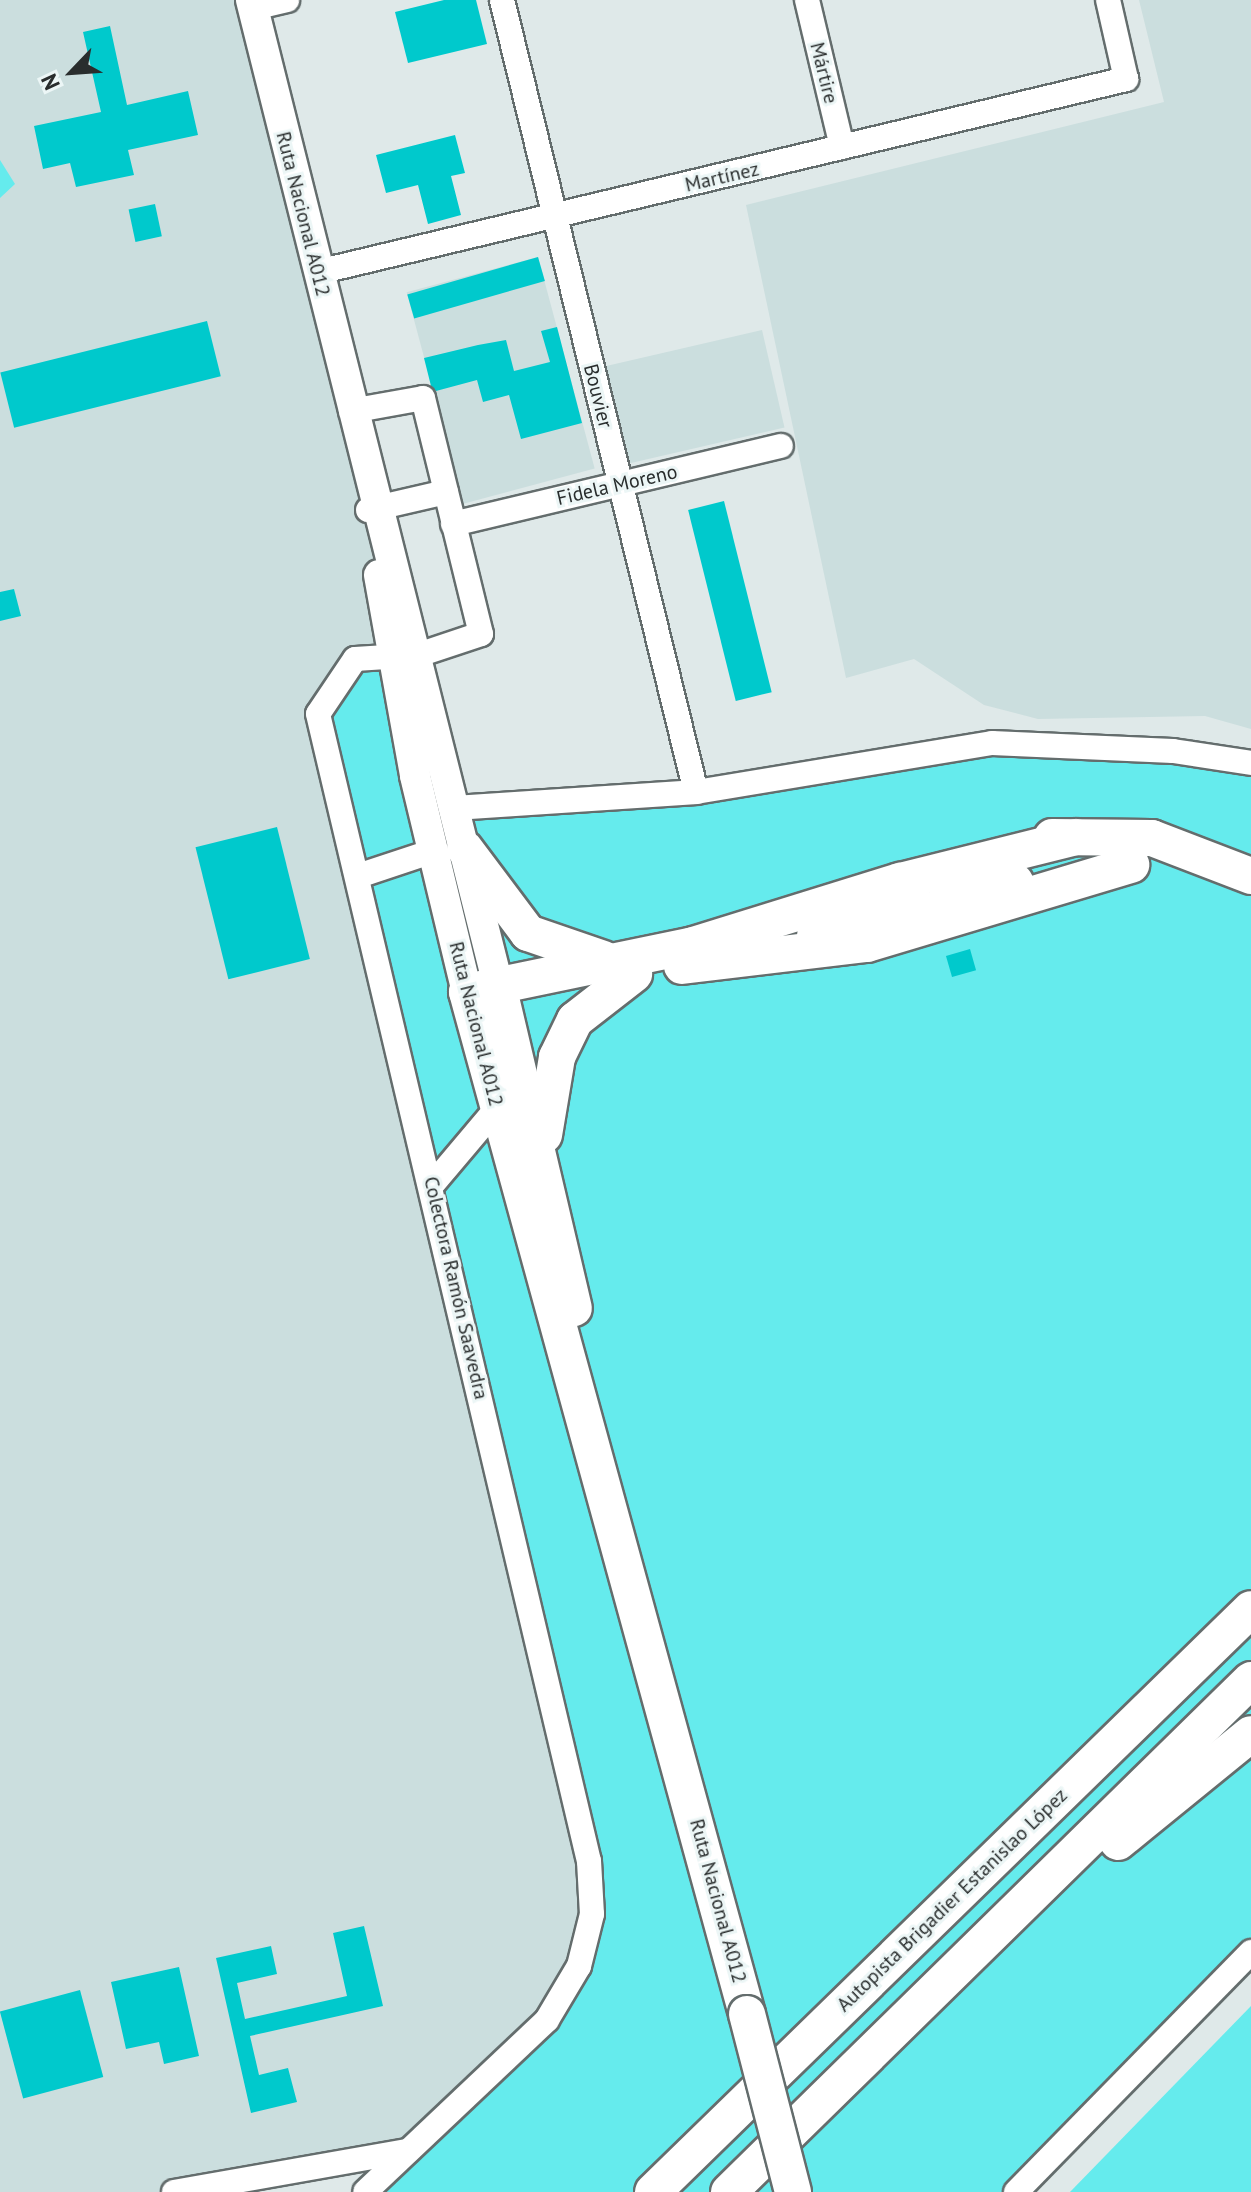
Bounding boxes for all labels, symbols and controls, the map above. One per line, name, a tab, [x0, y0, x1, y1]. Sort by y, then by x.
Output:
north arrow	[32, 32, 112, 112]
street label: Mártire	[805, 40, 843, 106]
text: N	[35, 70, 66, 95]
street label: Ruta Nacional A012	[271, 129, 335, 299]
street label: Martínez	[683, 157, 761, 197]
street label: Bouvier	[578, 361, 618, 431]
street label: Fidela Moreno	[554, 459, 680, 511]
street label: Ruta Nacional A012	[444, 939, 508, 1109]
street label: Colectora Ramón Saavedra	[419, 1174, 493, 1402]
street label: Autopista Brigadier Estanislao López	[832, 1783, 1072, 2017]
street label: Ruta Nacional A012	[684, 1816, 752, 1986]

